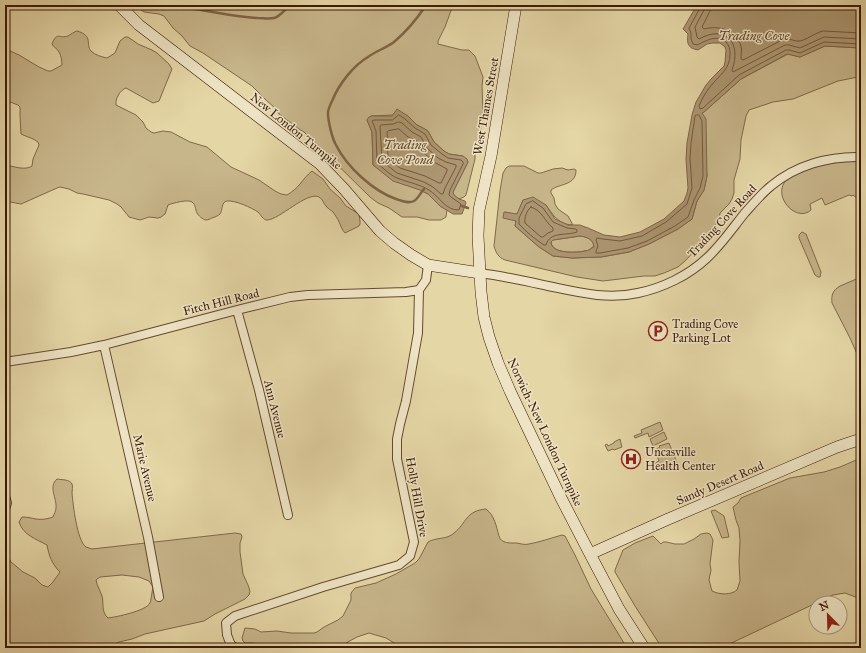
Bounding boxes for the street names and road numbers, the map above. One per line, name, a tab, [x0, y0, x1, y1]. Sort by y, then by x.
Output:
street label: West Thames Street	[471, 55, 502, 156]
street label: New London Turnpike	[248, 90, 344, 172]
street label: Trading Cove Road	[685, 182, 760, 261]
street label: Fitch Hill Road	[181, 286, 261, 318]
street label: Norwich-New London Turnpike	[504, 356, 586, 508]
street label: Ann Avenue	[261, 377, 289, 440]
street label: Marie Avenue	[130, 433, 160, 503]
street label: Holly Hill Drive	[403, 456, 431, 538]
street label: Sandy Desert Road	[674, 458, 766, 508]

